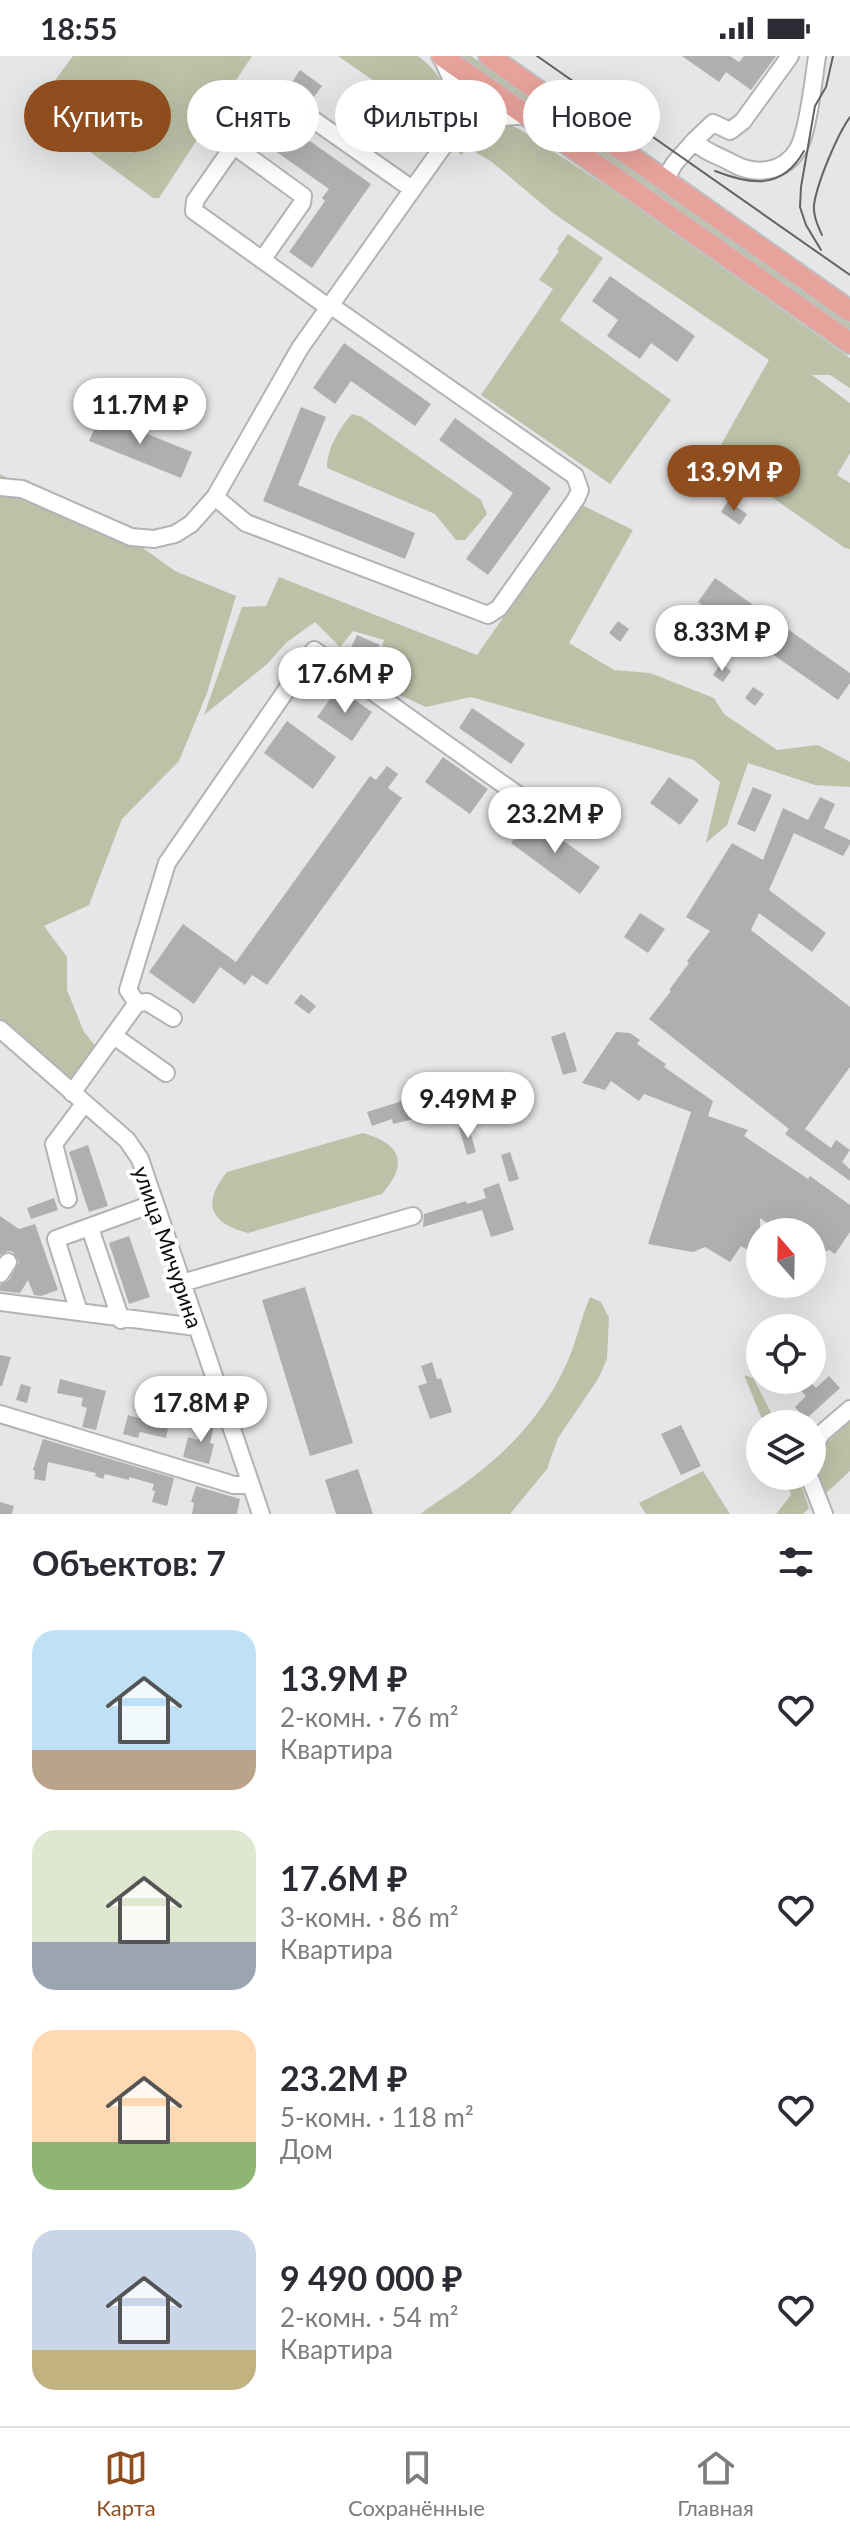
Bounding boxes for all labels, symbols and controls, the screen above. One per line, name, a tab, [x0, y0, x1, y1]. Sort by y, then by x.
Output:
text: 18:55	[40, 10, 117, 46]
chip: Купить	[24, 80, 171, 152]
chip: Снять	[187, 80, 319, 152]
chip: Фильтры	[335, 80, 507, 152]
chip: Новое	[523, 80, 660, 152]
pin: 11.7M ₽	[66, 378, 214, 446]
text: 11.7M ₽	[91, 388, 189, 420]
pin: 13.9M ₽	[660, 445, 808, 513]
text: 13.9M ₽	[685, 455, 783, 487]
pin: 8.33M ₽	[648, 605, 796, 673]
text: 8.33M ₽	[673, 615, 771, 647]
pin: 17.6M ₽	[271, 647, 419, 715]
text: 17.6M ₽	[296, 657, 394, 689]
pin: 23.2M ₽	[481, 787, 629, 855]
text: 23.2M ₽	[506, 797, 604, 829]
pin: 9.49M ₽	[394, 1072, 542, 1140]
text: 9.49M ₽	[419, 1082, 517, 1114]
street label: улица Мичурина	[128, 1162, 209, 1331]
north arrow	[746, 1218, 826, 1298]
map controls	[746, 1218, 826, 1490]
button: locate	[746, 1314, 826, 1394]
pin: 17.8M ₽	[127, 1376, 275, 1444]
text: 17.8M ₽	[152, 1386, 250, 1418]
button: layers	[746, 1410, 826, 1490]
icon: filters	[774, 1540, 818, 1584]
text: Объектов: 7	[32, 1542, 226, 1583]
text: 13.9M ₽	[280, 1657, 407, 1698]
icon: home	[96, 1662, 192, 1758]
icon: heart	[774, 1688, 818, 1732]
text: 2-комн. · 76 m²	[280, 1701, 459, 1733]
text: Квартира	[280, 1733, 393, 1765]
text: 17.6M ₽	[280, 1857, 407, 1898]
icon: home	[96, 1862, 192, 1958]
icon: heart	[774, 1888, 818, 1932]
text: 3-комн. · 86 m²	[280, 1901, 459, 1933]
text: Квартира	[280, 1933, 393, 1965]
text: 23.2M ₽	[280, 2057, 407, 2098]
icon: home	[96, 2062, 192, 2158]
icon: heart	[774, 2088, 818, 2132]
text: 5-комн. · 118 m²	[280, 2101, 474, 2133]
text: Дом	[280, 2133, 333, 2165]
text: 9 490 000 ₽	[280, 2257, 463, 2298]
icon: home	[96, 2262, 192, 2358]
icon: heart	[774, 2288, 818, 2332]
text: 2-комн. · 54 m²	[280, 2301, 459, 2333]
text: Квартира	[280, 2333, 393, 2365]
tab: Карта	[96, 2446, 156, 2521]
tab: Сохранённые	[348, 2446, 485, 2521]
tab: Главная	[677, 2446, 754, 2521]

